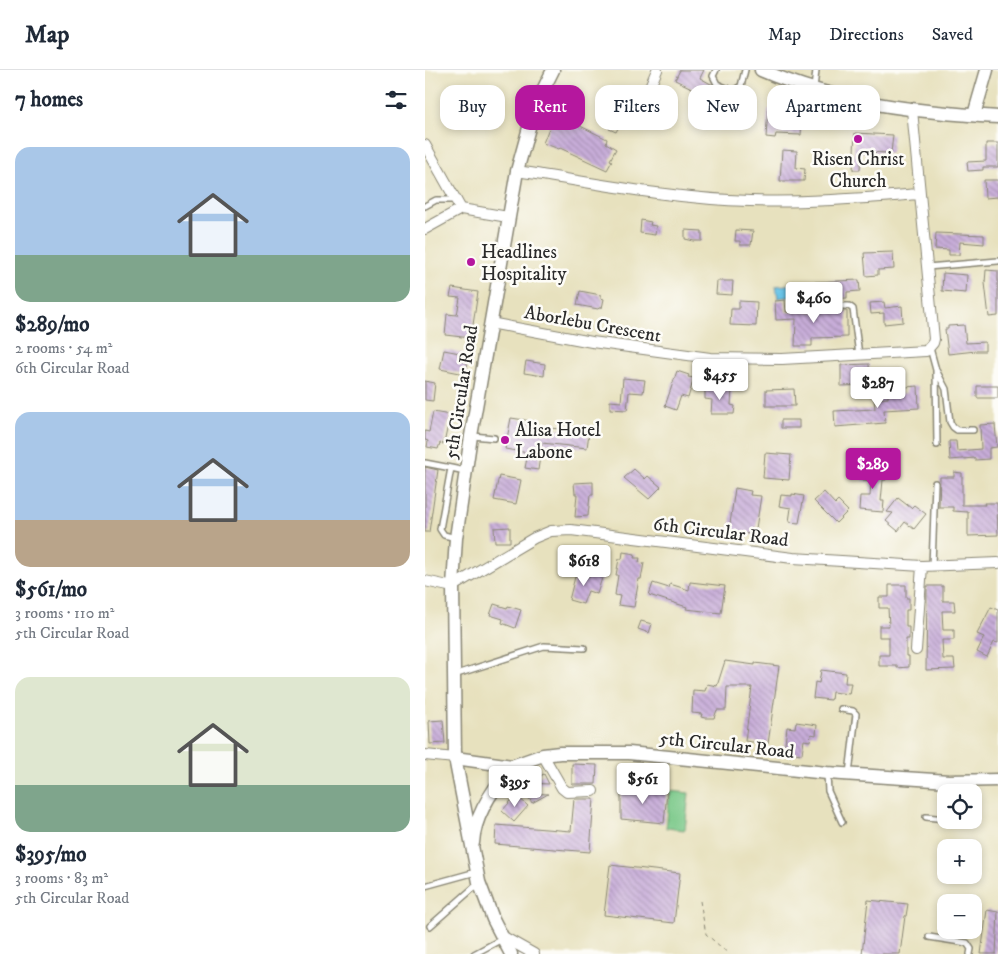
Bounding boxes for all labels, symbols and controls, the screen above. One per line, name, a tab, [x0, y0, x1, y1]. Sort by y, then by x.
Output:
text: Map	[25, 20, 69, 50]
text: Map	[768, 24, 801, 46]
text: Directions	[829, 24, 904, 46]
text: Saved	[932, 24, 973, 46]
chip: Buy	[440, 85, 505, 130]
chip: Rent	[515, 85, 585, 130]
chip: Filters	[595, 85, 678, 130]
chip: New	[688, 85, 757, 130]
chip: Apartment	[767, 85, 880, 130]
icon: filters	[382, 86, 410, 114]
text: 7 homes	[15, 87, 83, 113]
marker: Risen Christ Church	[852, 133, 864, 145]
place label: Risen Christ Church	[812, 148, 904, 193]
icon: home	[168, 180, 258, 270]
place label: Headlines Hospitality	[481, 241, 567, 286]
marker: Headlines Hospitality	[465, 256, 477, 268]
pin: $460	[784, 282, 844, 324]
text: $460	[797, 288, 831, 308]
street label: Aborlebu Crescent	[523, 301, 663, 348]
text: $289/mo	[15, 312, 89, 338]
street label: 5th Circular Road	[440, 323, 484, 461]
text: 2 rooms · 54 m²	[15, 338, 112, 358]
text: 6th Circular Road	[15, 358, 130, 378]
pin: $455	[690, 358, 750, 401]
text: $455	[703, 365, 737, 385]
pin: $287	[848, 366, 908, 409]
text: $287	[861, 373, 895, 393]
place label: Alisa Hotel Labone	[515, 419, 601, 464]
marker: Alisa Hotel Labone	[499, 434, 511, 446]
icon: home	[168, 445, 258, 535]
pin: $289	[843, 448, 903, 490]
text: $289	[857, 454, 889, 474]
street label: 6th Circular Road	[652, 513, 790, 552]
pin: $618	[554, 544, 614, 587]
text: $618	[569, 551, 599, 571]
text: $561/mo	[15, 577, 87, 603]
text: 3 rooms · 110 m²	[15, 603, 114, 623]
text: 5th Circular Road	[15, 623, 129, 643]
icon: home	[168, 710, 258, 800]
street label: 5th Circular Road	[658, 727, 796, 764]
pin: $561	[613, 762, 673, 805]
pin: $395	[485, 766, 545, 808]
text: $561	[628, 769, 658, 789]
text: $395	[500, 772, 530, 792]
map controls	[937, 784, 982, 939]
button: locate	[937, 784, 982, 829]
button: +	[937, 839, 982, 884]
text: $395/mo	[15, 842, 86, 868]
text: 3 rooms · 83 m²	[15, 868, 108, 888]
text: 5th Circular Road	[15, 888, 129, 908]
button: −	[937, 894, 982, 939]

